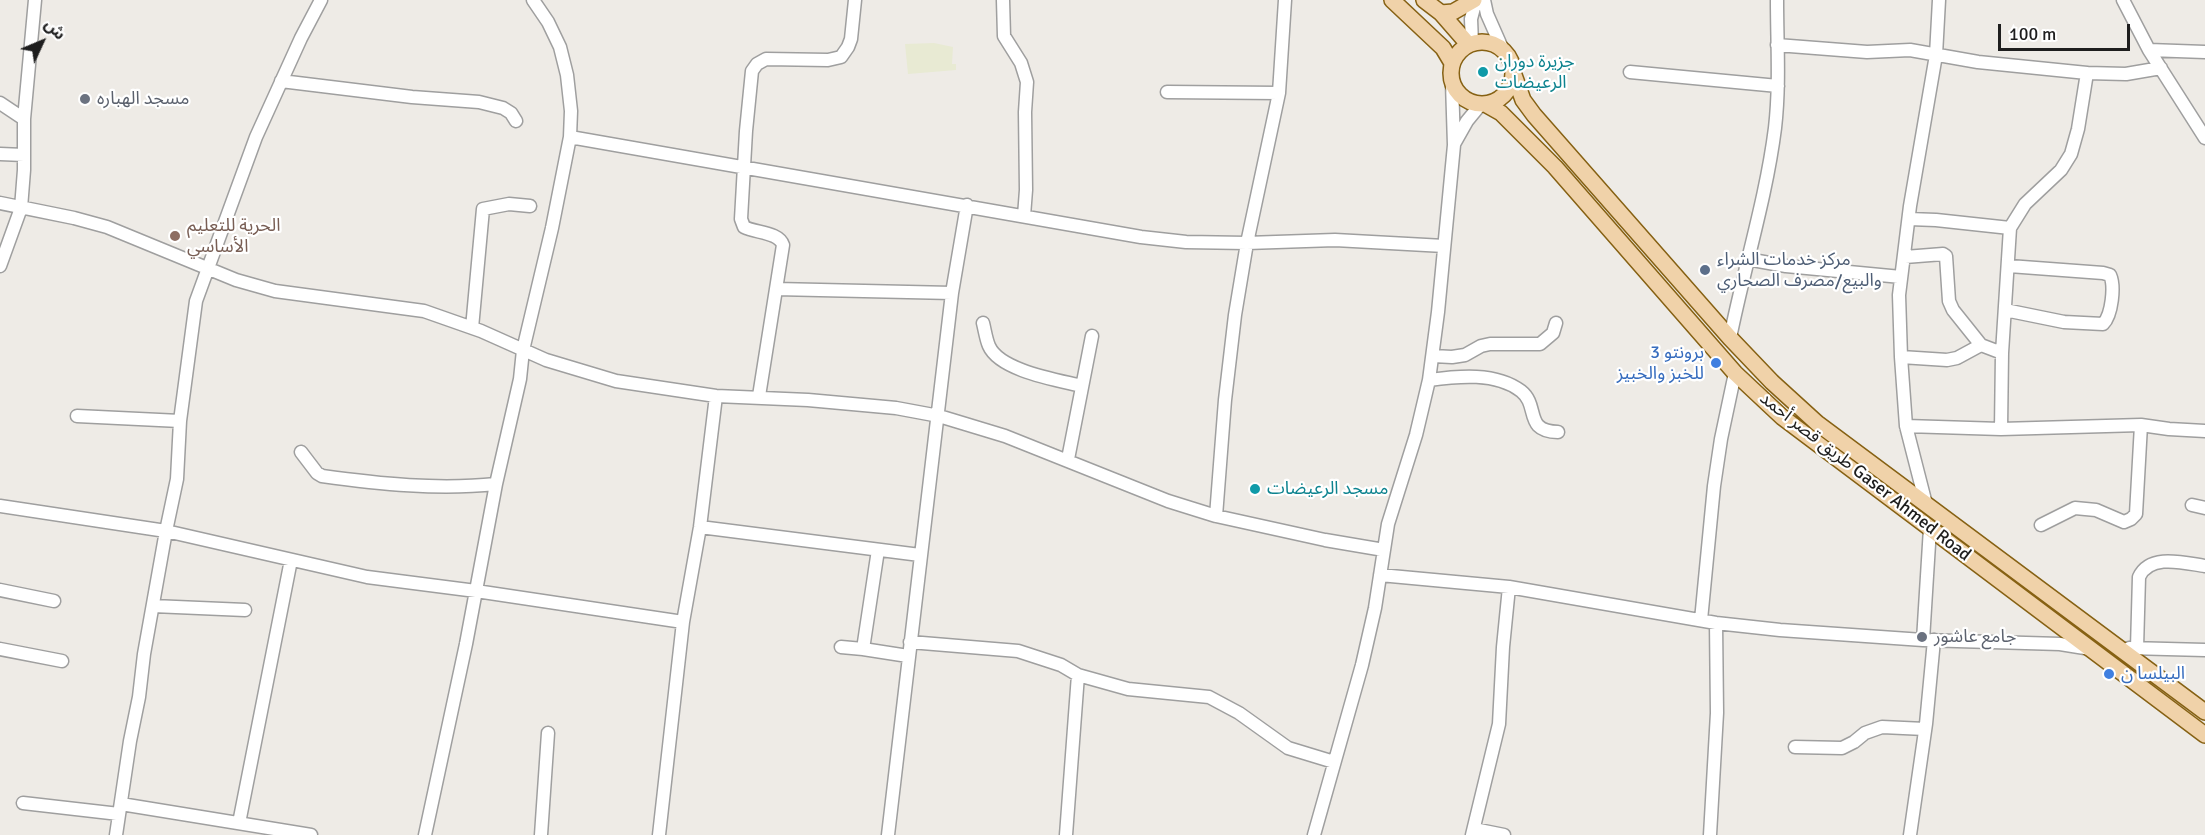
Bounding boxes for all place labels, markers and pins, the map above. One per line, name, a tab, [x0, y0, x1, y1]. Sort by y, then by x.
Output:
place label: جزيرة دوران الرعيضات	[1495, 51, 1575, 94]
marker: جزيرة دوران الرعيضات	[1476, 65, 1490, 79]
place label: مسجد الهباره	[97, 88, 189, 110]
marker: مسجد الهباره	[78, 92, 92, 106]
place label: الحرية للتعليم الأساسي	[187, 215, 281, 258]
marker: الحرية للتعليم الأساسي	[168, 229, 182, 243]
place label: مركز خدمات الشراء والبيع/مصرف الصحاري	[1717, 249, 1882, 292]
marker: مركز خدمات الشراء والبيع/مصرف الصحاري	[1698, 263, 1712, 277]
place label: برونتو 3 للخبز والخبيز	[1617, 342, 1704, 385]
marker: برونتو 3 للخبز والخبيز	[1709, 356, 1723, 370]
place label: مسجد الرعيضات	[1267, 478, 1388, 500]
marker: مسجد الرعيضات	[1248, 482, 1262, 496]
place label: جامع عاشور	[1934, 626, 2016, 648]
marker: جامع عاشور	[1915, 630, 1929, 644]
place label: البيلسا ن	[2121, 663, 2185, 685]
marker: البيلسا ن	[2102, 667, 2116, 681]

